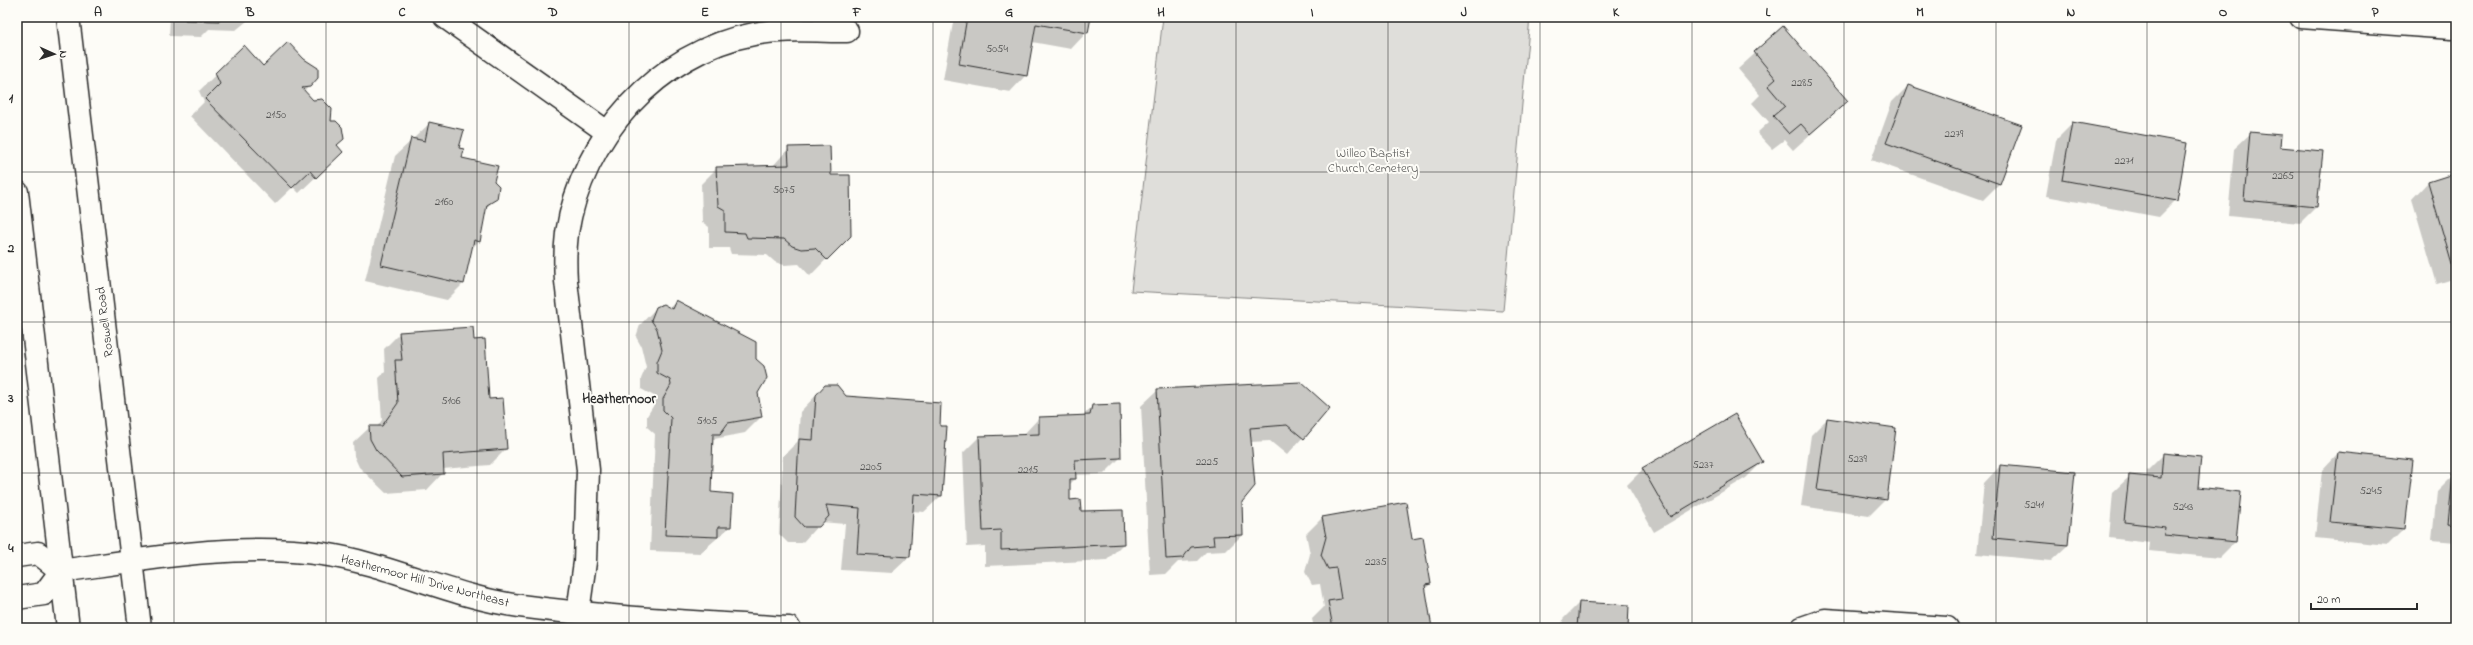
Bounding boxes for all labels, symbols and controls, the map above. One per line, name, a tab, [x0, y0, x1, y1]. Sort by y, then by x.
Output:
text: A	[94, 3, 102, 22]
text: B	[245, 3, 255, 22]
text: C	[398, 3, 406, 22]
text: D	[547, 3, 558, 22]
text: E	[701, 3, 709, 22]
text: F	[852, 3, 862, 22]
text: G	[1005, 3, 1013, 22]
text: H	[1157, 3, 1165, 22]
text: I	[1310, 3, 1314, 22]
text: J	[1461, 3, 1467, 22]
text: K	[1613, 3, 1620, 22]
text: L	[1766, 3, 1772, 22]
text: M	[1916, 3, 1924, 22]
text: N	[2067, 3, 2076, 22]
text: O	[2219, 3, 2228, 22]
text: P	[2372, 3, 2379, 22]
north arrow	[34, 34, 74, 74]
house number: 5054	[986, 41, 1008, 57]
text: N	[55, 50, 71, 59]
house number: 2285	[1791, 75, 1813, 91]
text: 1	[9, 89, 14, 108]
house number: 2150	[266, 107, 286, 123]
house number: 2279	[1945, 126, 1964, 142]
park label: Willeo Baptist Church Cemetery	[1328, 144, 1418, 179]
house number: 2271	[2115, 153, 2134, 169]
house number: 2265	[2272, 168, 2294, 184]
house number: 5075	[773, 182, 795, 198]
house number: 2160	[435, 194, 454, 210]
text: 2	[7, 239, 15, 258]
street label: Roswell Road	[91, 285, 119, 358]
text: 3	[7, 389, 14, 408]
district label: Heathermoor	[582, 389, 657, 410]
house number: 5106	[441, 393, 461, 409]
house number: 5105	[697, 413, 717, 429]
house number: 5239	[1847, 451, 1867, 467]
house number: 2225	[1196, 454, 1218, 470]
house number: 5237	[1693, 457, 1714, 473]
house number: 2205	[860, 459, 882, 475]
house number: 2215	[1018, 462, 1038, 478]
house number: 5245	[2360, 483, 2382, 499]
house number: 5241	[2024, 497, 2044, 513]
house number: 5243	[2173, 499, 2194, 515]
text: 4	[7, 539, 14, 558]
street label: Heathermoor Hill Drive Northeast	[339, 549, 512, 613]
house number: 2235	[1365, 554, 1387, 570]
scale bar	[2311, 585, 2417, 611]
text: 20 m	[2317, 591, 2340, 609]

